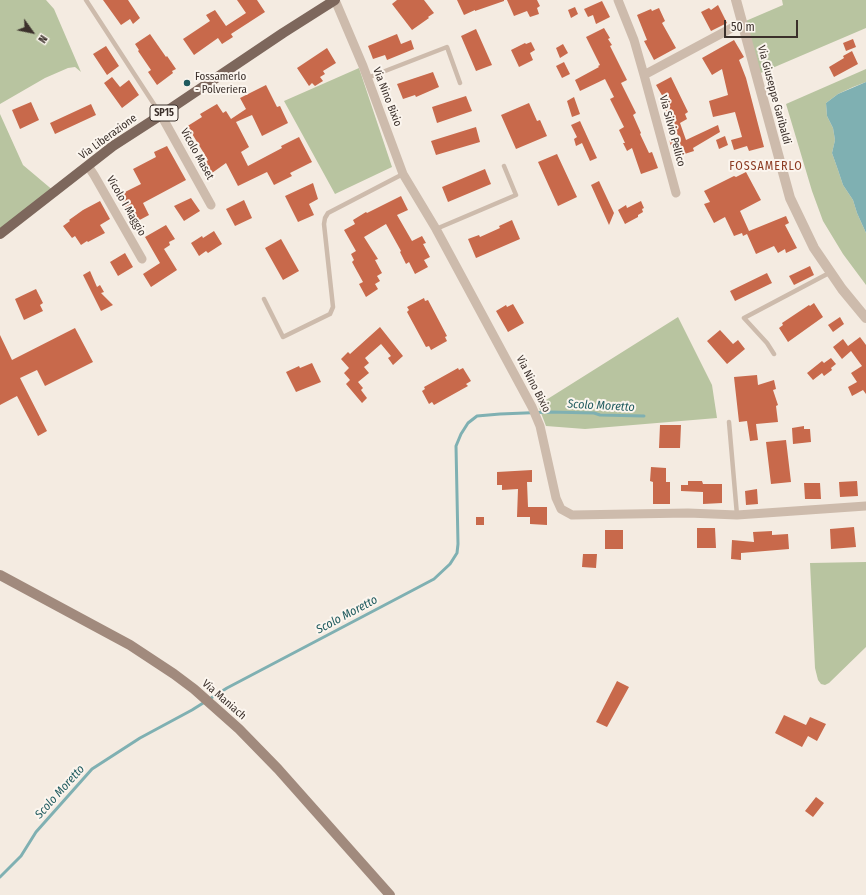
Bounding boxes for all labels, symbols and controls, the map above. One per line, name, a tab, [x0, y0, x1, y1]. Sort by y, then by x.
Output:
north arrow	[12, 12, 52, 52]
scale bar	[726, 12, 800, 38]
text: 50 m	[731, 20, 755, 34]
text: N	[35, 33, 50, 45]
street label: Via Giuseppe Garibaldi	[754, 44, 794, 146]
street label: Via Nino Bixio	[370, 66, 404, 128]
place label: Fossamerlo - Polveriera	[195, 70, 247, 96]
marker: Fossamerlo - Polveriera	[182, 78, 192, 88]
street label: Via Silvio Pellico	[656, 94, 688, 168]
road number: SP15	[150, 105, 178, 121]
street label: Via Liberazione	[76, 112, 140, 162]
street label: Vicolo Maset	[177, 126, 217, 182]
district label: FOSSAMERLO	[729, 160, 803, 174]
street label: Vicolo I Maggio	[103, 174, 149, 238]
street label: Via Nino Bixio	[513, 353, 553, 415]
water label: Scolo Moretto	[567, 397, 635, 415]
water label: Scolo Moretto	[314, 593, 380, 637]
street label: Via Maniach	[199, 677, 249, 723]
water label: Scolo Moretto	[32, 762, 88, 822]

